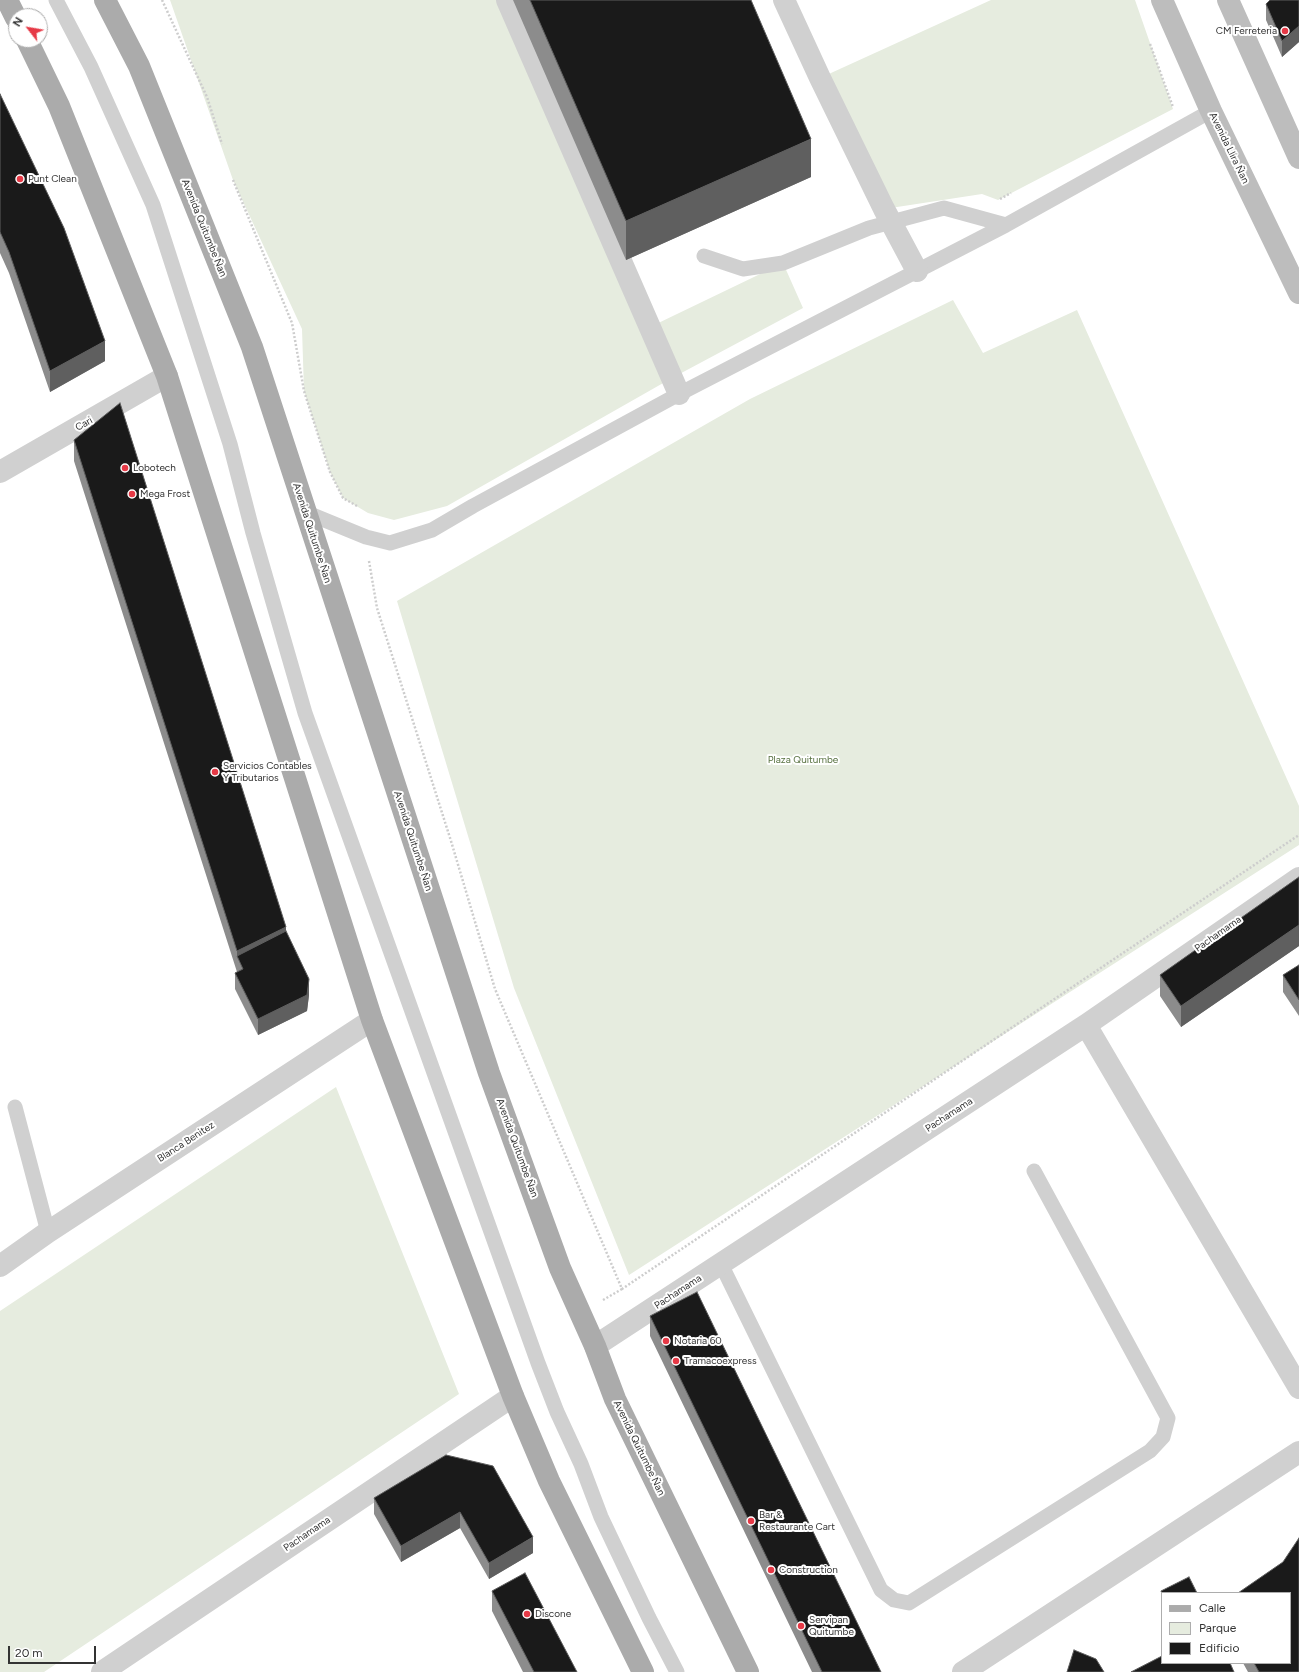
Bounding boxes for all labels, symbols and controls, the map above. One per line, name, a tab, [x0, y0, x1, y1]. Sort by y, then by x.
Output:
north arrow	[8, 8, 48, 48]
text: N	[10, 15, 26, 29]
place label: CM Ferreteria	[1216, 25, 1277, 37]
marker: CM Ferreteria	[1280, 26, 1290, 36]
street label: Avenida Llira Ñan	[1207, 110, 1251, 186]
place label: Punt Clean	[28, 173, 77, 185]
marker: Punt Clean	[15, 174, 25, 184]
street label: Avenida Quitumbe Ñan	[179, 177, 229, 279]
street label: Cari	[73, 414, 95, 434]
place label: Lobotech	[133, 462, 176, 474]
marker: Lobotech	[120, 463, 130, 473]
street label: Avenida Quitumbe Ñan	[290, 482, 334, 584]
place label: Mega Frost	[140, 488, 190, 500]
marker: Mega Frost	[127, 489, 137, 499]
park label: Plaza Quitumbe	[768, 754, 838, 766]
place label: Servicios Contables Y Tributarios	[223, 760, 312, 784]
marker: Servicios Contables Y Tributarios	[210, 767, 220, 777]
street label: Avenida Quitumbe Ñan	[391, 790, 435, 892]
street label: Pachamama	[1192, 914, 1244, 954]
street label: Pachamama	[923, 1095, 975, 1135]
street label: Avenida Quitumbe Ñan	[494, 1097, 540, 1199]
street label: Blanca Benitez	[155, 1119, 217, 1165]
street label: Pachamama	[652, 1272, 704, 1312]
place label: Notaria 60	[674, 1335, 722, 1347]
marker: Notaria 60	[661, 1336, 671, 1346]
place label: Tramacoexpress	[684, 1355, 757, 1367]
marker: Tramacoexpress	[671, 1356, 681, 1366]
street label: Avenida Quitumbe Ñan	[611, 1398, 667, 1498]
place label: Bar & Restaurante Cart	[759, 1509, 835, 1532]
street label: Pachamama	[281, 1514, 333, 1554]
marker: Bar & Restaurante Cart	[746, 1516, 756, 1526]
place label: Construction	[779, 1564, 838, 1576]
marker: Construction	[766, 1565, 776, 1575]
legend	[1161, 1592, 1291, 1664]
text: Calle	[1199, 1601, 1226, 1615]
place label: Discone	[535, 1608, 571, 1620]
marker: Discone	[522, 1609, 532, 1619]
place label: Servipan Quitumbe	[809, 1614, 854, 1638]
marker: Servipan Quitumbe	[796, 1621, 806, 1631]
text: Parque	[1199, 1621, 1236, 1635]
scale bar	[10, 1638, 98, 1664]
text: Edificio	[1199, 1641, 1239, 1655]
text: 20 m	[15, 1646, 43, 1660]

